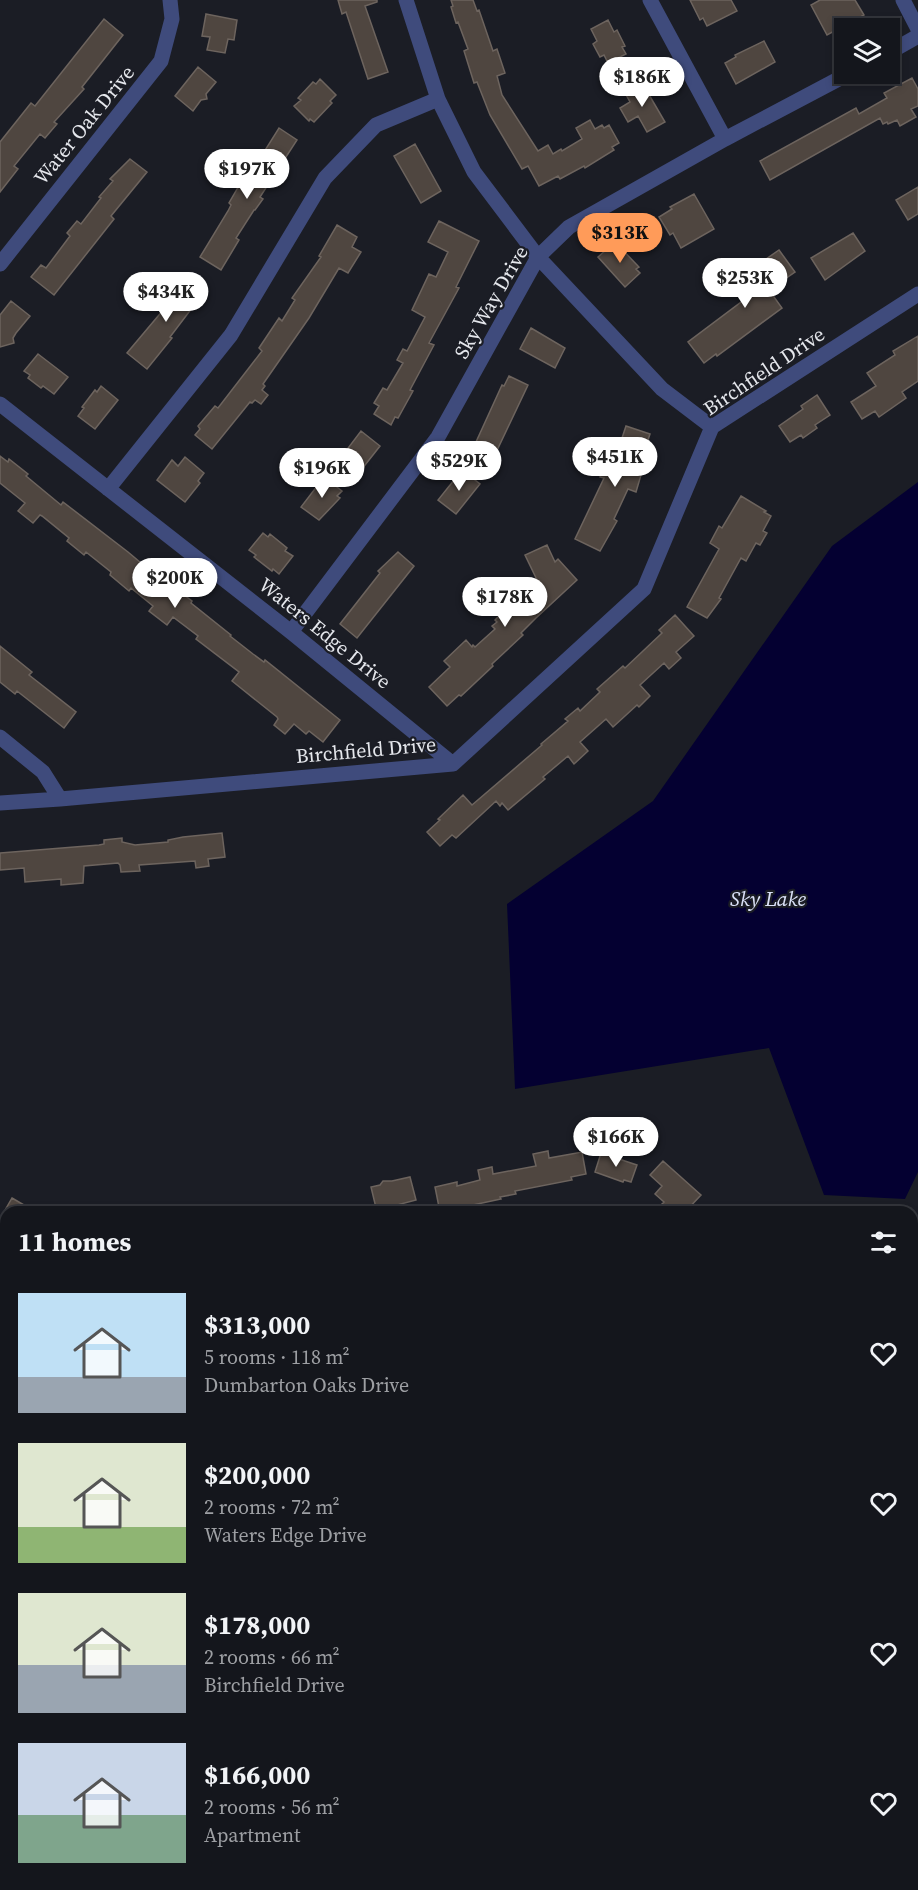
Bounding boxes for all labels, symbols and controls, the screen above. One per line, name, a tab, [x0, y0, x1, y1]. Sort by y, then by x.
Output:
map controls	[834, 18, 900, 84]
button: layers	[834, 18, 900, 84]
pin: $186K	[600, 57, 684, 108]
street label: Water Oak Drive	[27, 59, 141, 191]
text: $186K	[613, 62, 671, 90]
pin: $197K	[205, 149, 289, 200]
text: $197K	[218, 154, 276, 182]
pin: $313K	[578, 213, 662, 264]
text: $313K	[591, 218, 649, 246]
street label: Sky Way Drive	[447, 240, 535, 364]
pin: $253K	[703, 258, 787, 309]
text: $253K	[716, 263, 774, 291]
pin: $434K	[124, 272, 208, 323]
text: $434K	[137, 277, 195, 305]
street label: Birchfield Drive	[698, 320, 830, 422]
pin: $451K	[573, 437, 657, 488]
pin: $529K	[417, 441, 501, 492]
text: $451K	[586, 442, 644, 470]
text: $529K	[430, 446, 488, 474]
pin: $196K	[280, 448, 364, 499]
text: $196K	[293, 453, 351, 481]
pin: $200K	[133, 558, 217, 609]
text: $200K	[146, 563, 204, 591]
street label: Waters Edge Drive	[253, 571, 397, 695]
pin: $178K	[463, 577, 547, 628]
text: $178K	[476, 582, 534, 610]
street label: Birchfield Drive	[295, 730, 437, 770]
water label: Sky Lake	[730, 884, 807, 913]
pin: $166K	[574, 1117, 658, 1168]
text: $166K	[587, 1122, 645, 1150]
text: 11 homes	[18, 1224, 131, 1260]
icon: filters	[867, 1226, 900, 1259]
text: $313,000	[204, 1307, 310, 1343]
icon: home	[66, 1317, 138, 1389]
icon: heart	[867, 1337, 900, 1370]
text: 5 rooms · 118 m²	[204, 1343, 350, 1371]
text: Dumbarton Oaks Drive	[204, 1371, 409, 1399]
text: $200,000	[204, 1457, 310, 1493]
icon: home	[66, 1467, 138, 1539]
icon: heart	[867, 1487, 900, 1520]
text: 2 rooms · 72 m²	[204, 1493, 340, 1521]
text: Waters Edge Drive	[204, 1521, 367, 1549]
text: $178,000	[204, 1607, 310, 1643]
icon: home	[66, 1617, 138, 1689]
icon: heart	[867, 1637, 900, 1670]
text: 2 rooms · 66 m²	[204, 1643, 340, 1671]
text: Birchfield Drive	[204, 1671, 345, 1699]
text: $166,000	[204, 1757, 310, 1793]
icon: home	[66, 1767, 138, 1839]
icon: heart	[867, 1787, 900, 1820]
text: 2 rooms · 56 m²	[204, 1793, 340, 1821]
text: Apartment	[204, 1821, 301, 1849]

